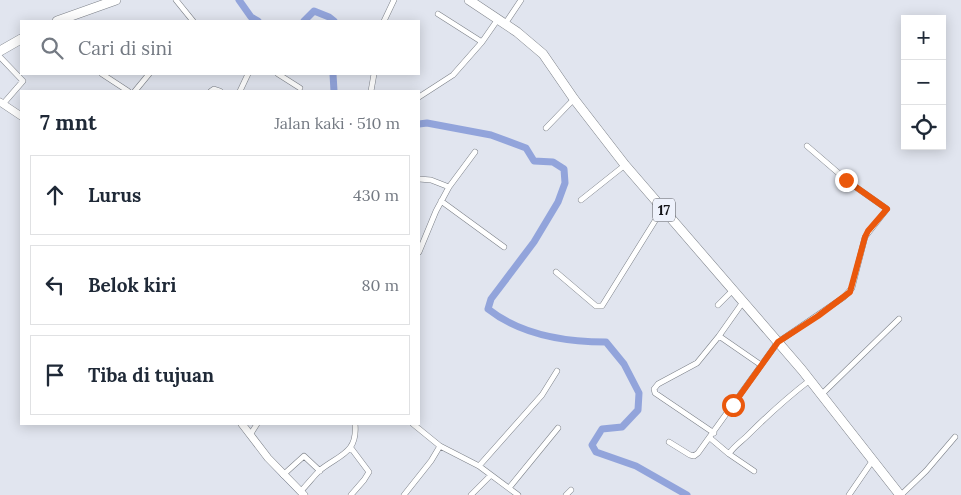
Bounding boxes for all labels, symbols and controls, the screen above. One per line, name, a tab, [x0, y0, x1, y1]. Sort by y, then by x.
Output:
map controls	[901, 15, 946, 150]
button: +	[901, 15, 946, 60]
search box	[20, 20, 420, 75]
icon: search	[38, 34, 66, 62]
text: Cari di sini	[78, 36, 172, 60]
button: −	[901, 60, 946, 105]
button: locate	[901, 105, 946, 150]
text: 7 mnt	[40, 109, 97, 136]
text: Jalan kaki · 510 m	[274, 113, 400, 133]
route end	[835, 169, 858, 192]
icon: ahead	[41, 181, 69, 209]
text: Lurus	[88, 183, 141, 207]
text: 430 m	[353, 185, 399, 205]
road number: 17	[653, 198, 675, 222]
icon: left	[41, 271, 69, 299]
text: Belok kiri	[88, 273, 177, 297]
text: 80 m	[362, 275, 399, 295]
icon: arrive	[41, 361, 69, 389]
text: Tiba di tujuan	[88, 363, 214, 387]
route start	[722, 394, 745, 417]

